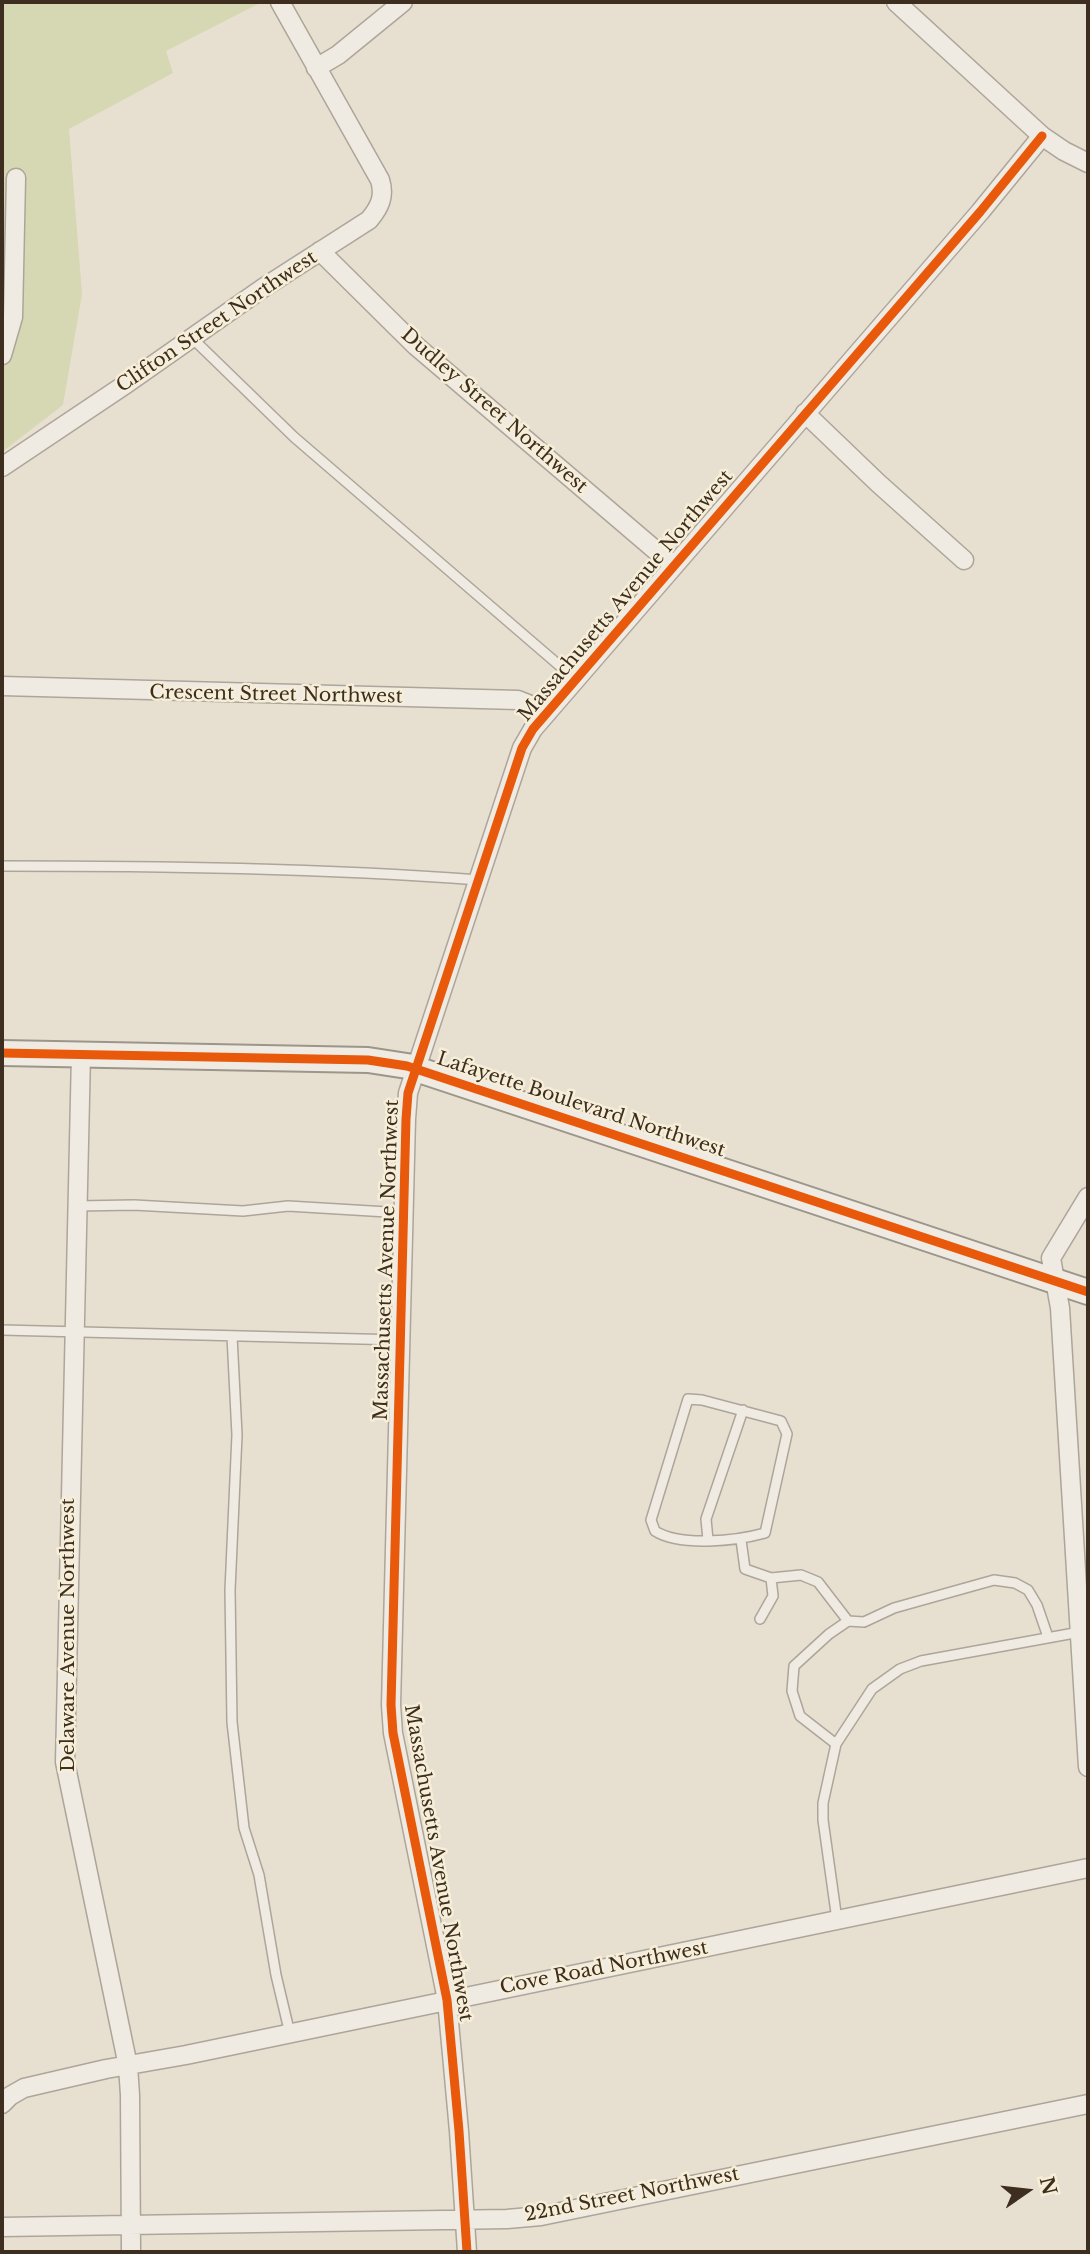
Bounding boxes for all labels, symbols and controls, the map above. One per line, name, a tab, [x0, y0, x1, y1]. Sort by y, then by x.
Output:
street label: Clifton Street Northwest	[112, 246, 322, 398]
street label: Dudley Street Northwest	[396, 324, 592, 498]
street label: Massachusetts Avenue Northwest	[514, 466, 738, 726]
street label: Crescent Street Northwest	[149, 681, 403, 709]
street label: Lafayette Boulevard Northwest	[434, 1048, 728, 1162]
street label: Massachusetts Avenue Northwest	[370, 1099, 404, 1421]
street label: Delaware Avenue Northwest	[58, 1498, 80, 1772]
street label: Massachusetts Avenue Northwest	[399, 1703, 477, 2023]
street label: Cove Road Northwest	[498, 1937, 710, 1999]
north arrow	[992, 2156, 1062, 2226]
street label: 22nd Street Northwest	[523, 2163, 741, 2227]
text: N	[1035, 2174, 1061, 2197]

